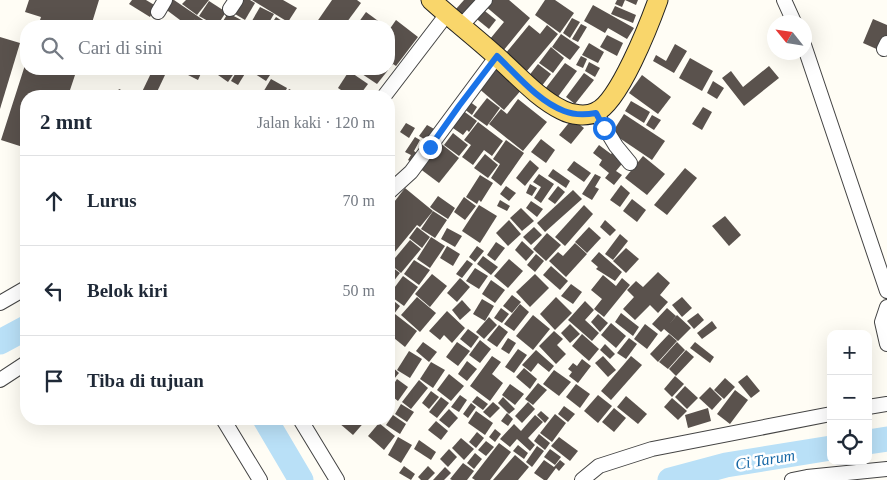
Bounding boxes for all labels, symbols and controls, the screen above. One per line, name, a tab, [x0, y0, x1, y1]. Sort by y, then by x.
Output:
north arrow	[767, 15, 812, 60]
search box	[20, 20, 395, 75]
icon: search	[38, 34, 66, 62]
text: Cari di sini	[78, 37, 162, 58]
text: 2 mnt	[40, 110, 92, 134]
text: Jalan kaki · 120 m	[257, 114, 375, 131]
route start	[593, 117, 616, 140]
route end	[419, 136, 442, 159]
icon: ahead	[40, 187, 68, 215]
text: Lurus	[87, 190, 137, 211]
text: 70 m	[343, 192, 375, 209]
icon: left	[40, 277, 68, 305]
text: Belok kiri	[87, 280, 168, 301]
text: 50 m	[343, 282, 375, 299]
map controls	[827, 330, 872, 465]
button: +	[827, 330, 872, 375]
icon: arrive	[40, 367, 68, 395]
text: Tiba di tujuan	[87, 370, 204, 391]
button: −	[827, 375, 872, 420]
button: locate	[827, 420, 872, 465]
water label: Ci Tarum	[734, 446, 796, 473]

